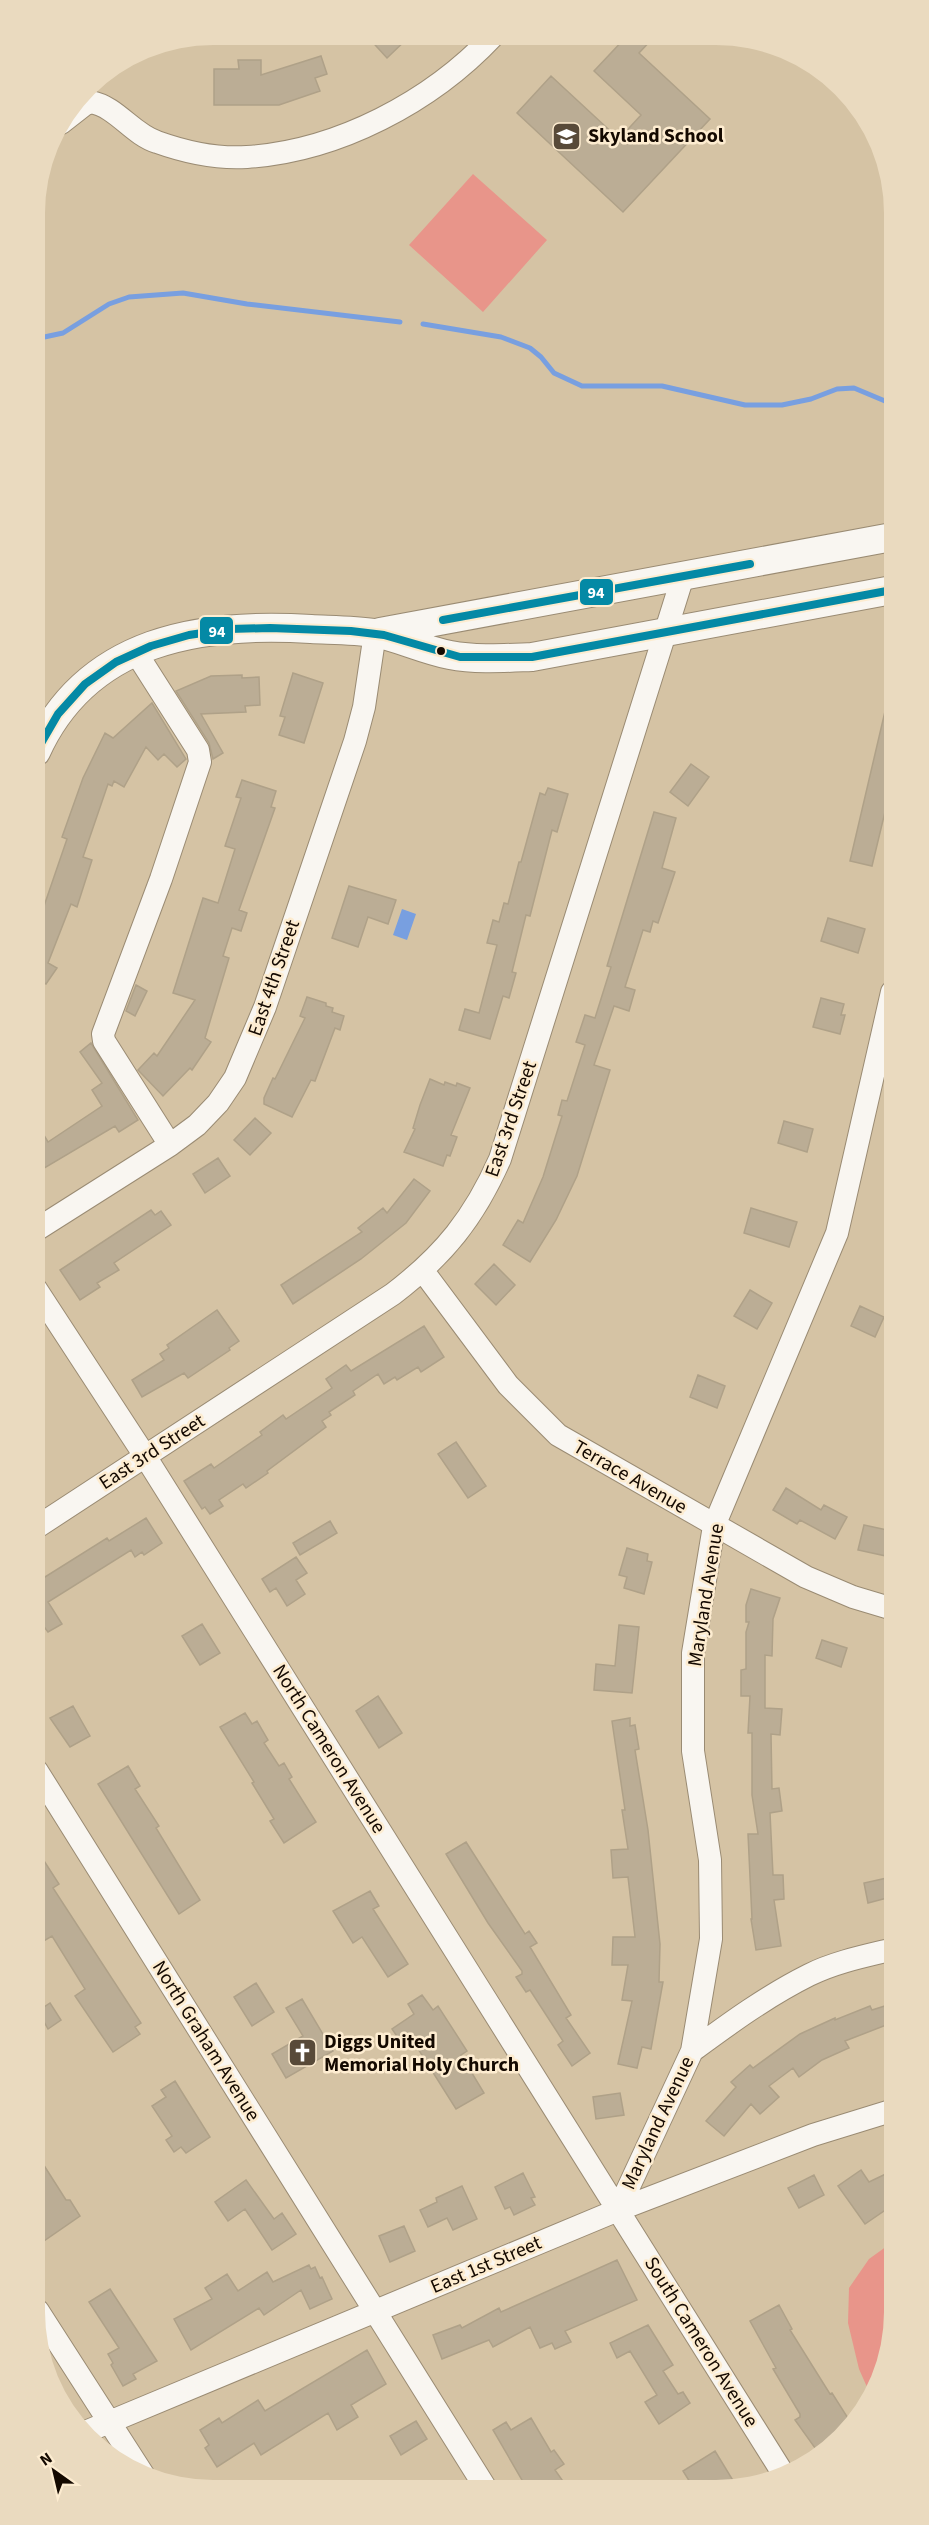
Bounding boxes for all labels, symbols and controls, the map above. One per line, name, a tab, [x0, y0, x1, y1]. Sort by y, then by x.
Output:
school or university icon: Skyland School	[551, 120, 583, 152]
place label: Skyland School	[588, 122, 724, 150]
line badge: 94	[579, 578, 614, 606]
text: 94	[588, 582, 605, 604]
line badge: 94	[199, 616, 234, 645]
text: 94	[209, 621, 226, 643]
unlabelled marker	[435, 645, 447, 657]
street label: East 4th Street	[241, 916, 307, 1040]
street label: East 3rd Street	[478, 1057, 544, 1181]
street label: East 3rd Street	[94, 1407, 211, 1497]
street label: Terrace Avenue	[568, 1433, 692, 1521]
street label: Maryland Avenue	[681, 1521, 731, 1668]
street label: North Cameron Avenue	[266, 1659, 392, 1839]
street label: North Graham Avenue	[145, 1955, 267, 2127]
place label: Diggs United Memorial Holy Church	[324, 2028, 519, 2079]
church icon: Diggs United Memorial Holy Church	[287, 2037, 319, 2069]
street label: Maryland Avenue	[615, 2052, 701, 2194]
street label: East 1st Street	[426, 2229, 546, 2301]
street label: South Cameron Avenue	[637, 2251, 765, 2433]
north arrow	[24, 2441, 84, 2501]
text: N	[36, 2447, 57, 2471]

